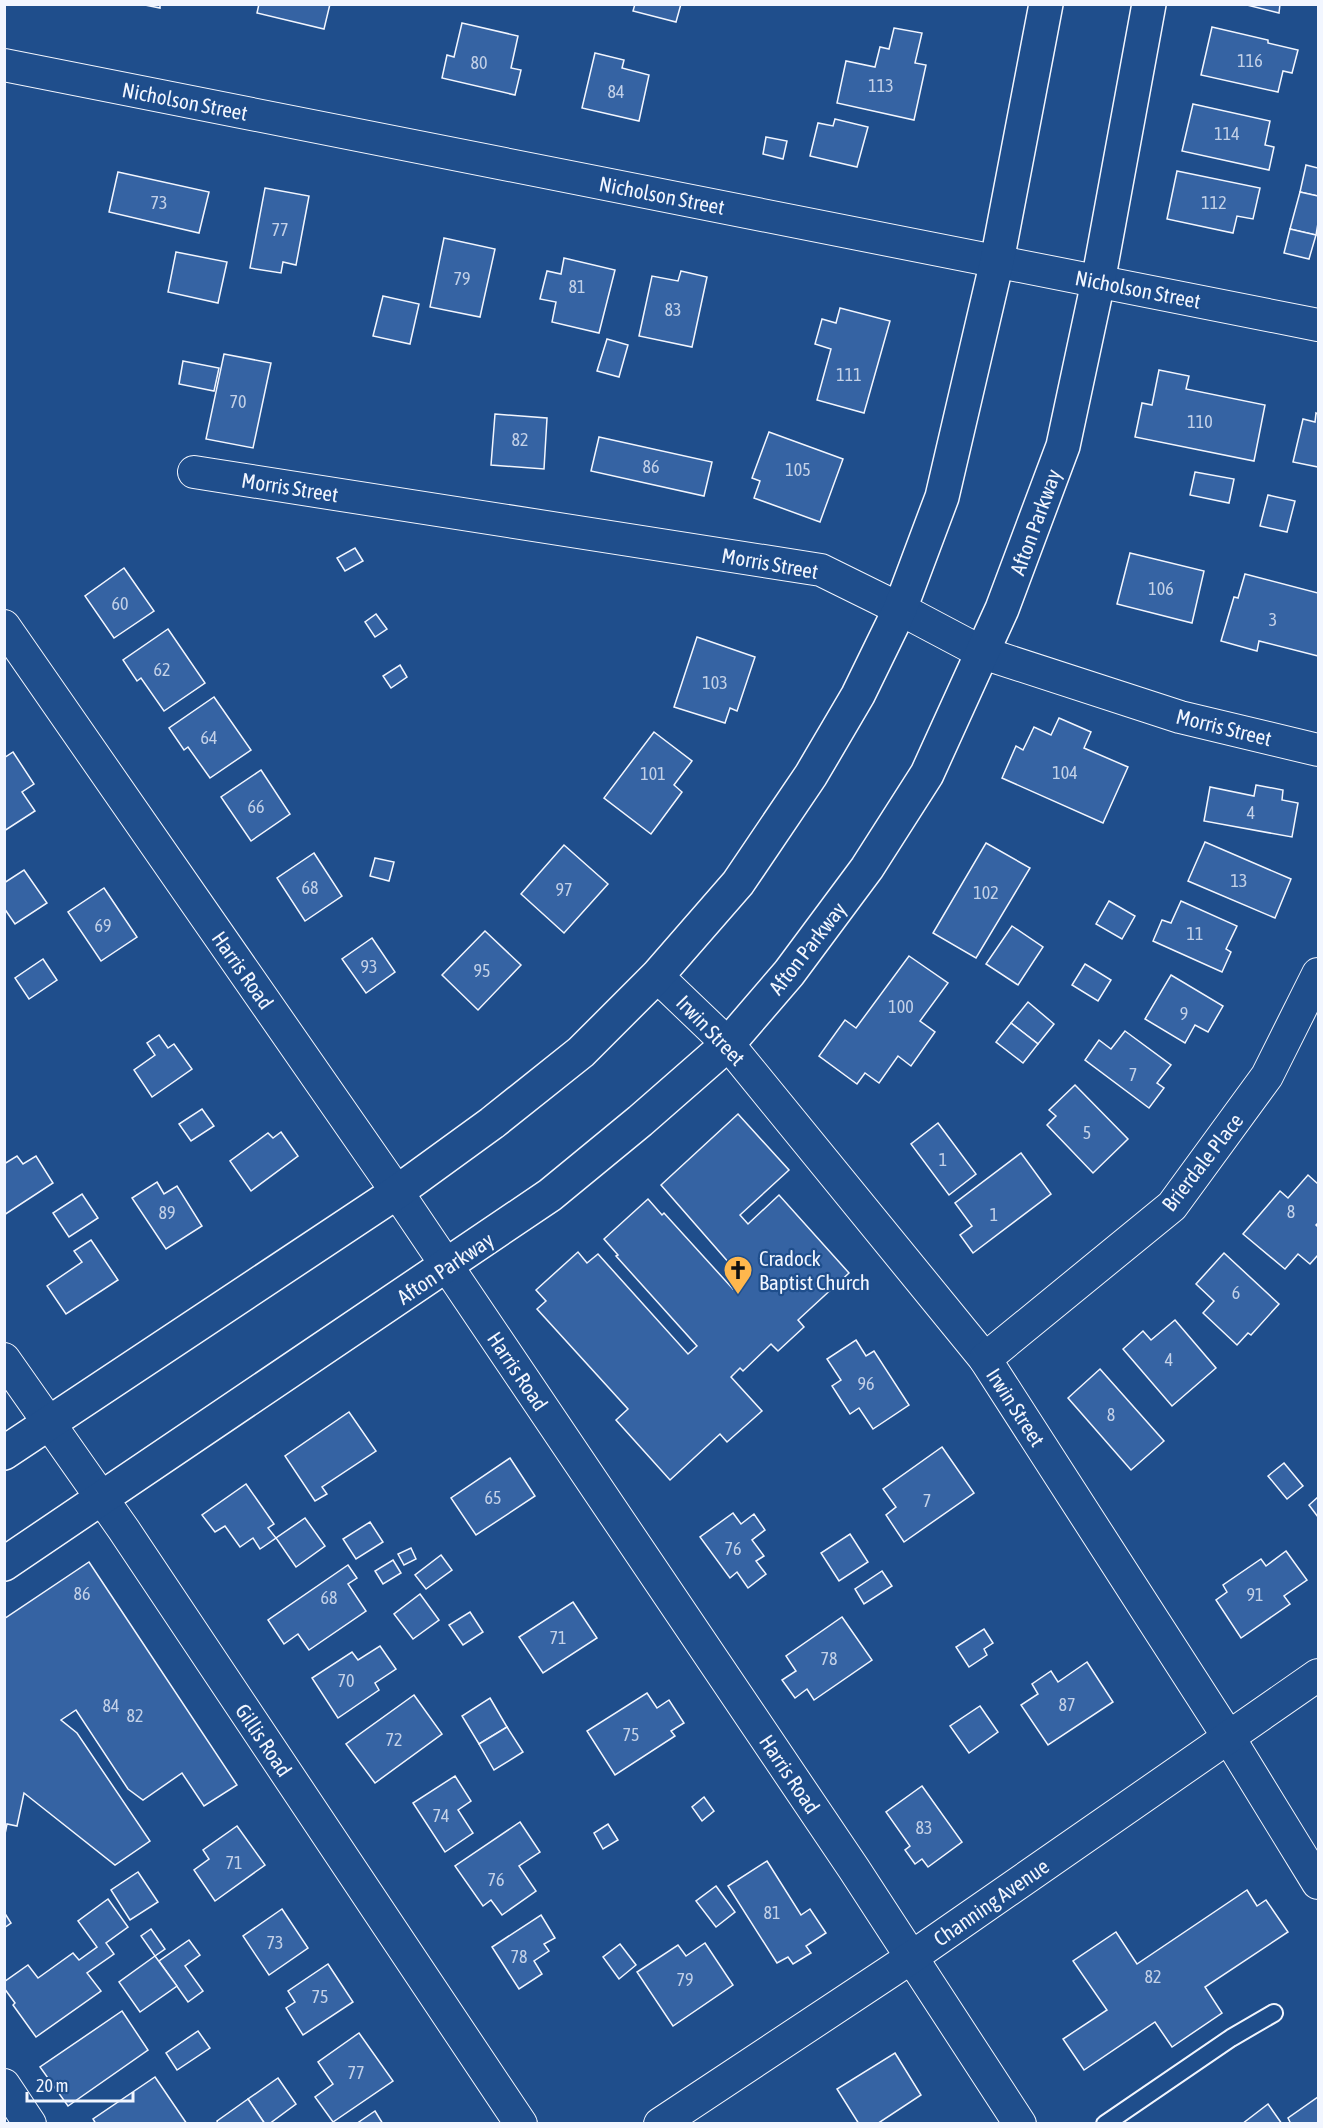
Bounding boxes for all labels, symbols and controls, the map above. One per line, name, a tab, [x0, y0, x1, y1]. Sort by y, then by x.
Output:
house number: 116	[1237, 50, 1263, 71]
house number: 80	[471, 52, 487, 73]
house number: 113	[868, 75, 894, 96]
street label: Nicholson Street	[120, 77, 250, 125]
house number: 84	[608, 81, 624, 102]
house number: 114	[1214, 123, 1240, 144]
street label: Nicholson Street	[597, 171, 727, 219]
house number: 73	[151, 192, 167, 213]
house number: 112	[1201, 192, 1227, 213]
house number: 77	[272, 219, 288, 240]
street label: Nicholson Street	[1073, 265, 1203, 313]
house number: 79	[454, 268, 470, 289]
house number: 81	[569, 276, 585, 297]
house number: 83	[665, 299, 681, 320]
house number: 111	[836, 364, 862, 385]
house number: 70	[230, 391, 246, 412]
house number: 110	[1187, 411, 1213, 432]
house number: 82	[512, 429, 528, 450]
house number: 86	[643, 456, 659, 477]
house number: 105	[785, 459, 811, 480]
street label: Afton Parkway	[1005, 466, 1065, 578]
street label: Morris Street	[240, 468, 340, 506]
street label: Morris Street	[720, 543, 820, 583]
house number: 106	[1148, 578, 1174, 599]
house number: 60	[112, 593, 128, 614]
house number: 3	[1269, 609, 1277, 630]
house number: 62	[154, 659, 170, 680]
house number: 103	[702, 672, 728, 693]
street label: Morris Street	[1174, 704, 1274, 750]
house number: 64	[201, 727, 217, 748]
house number: 104	[1052, 762, 1078, 783]
house number: 101	[640, 763, 666, 784]
house number: 66	[248, 796, 264, 817]
house number: 4	[1247, 802, 1255, 823]
house number: 13	[1231, 870, 1247, 891]
house number: 68	[302, 877, 318, 898]
house number: 97	[556, 879, 572, 900]
house number: 102	[973, 882, 999, 903]
street label: Afton Parkway	[763, 897, 851, 999]
house number: 69	[95, 915, 111, 936]
house number: 11	[1187, 923, 1203, 944]
street label: Harris Road	[207, 926, 279, 1014]
house number: 93	[361, 956, 377, 977]
house number: 95	[474, 960, 490, 981]
street label: Irwin Street	[672, 990, 750, 1070]
house number: 100	[888, 996, 914, 1017]
house number: 9	[1180, 1003, 1188, 1024]
house number: 7	[1129, 1064, 1137, 1085]
street label: Brierdale Place	[1156, 1108, 1248, 1216]
house number: 5	[1083, 1122, 1091, 1143]
house number: 1	[939, 1149, 947, 1170]
house number: 8	[1287, 1201, 1295, 1222]
house number: 89	[159, 1202, 175, 1223]
house number: 1	[990, 1204, 998, 1225]
street label: Afton Parkway	[392, 1227, 498, 1309]
place label: Cradock Baptist Church	[759, 1246, 870, 1294]
church icon: Cradock Baptist Church	[722, 1254, 754, 1296]
house number: 6	[1232, 1282, 1240, 1303]
street label: Harris Road	[483, 1327, 553, 1415]
house number: 4	[1165, 1349, 1173, 1370]
street label: Irwin Street	[982, 1364, 1050, 1450]
house number: 96	[858, 1373, 874, 1394]
house number: 8	[1107, 1404, 1115, 1425]
house number: 65	[485, 1487, 501, 1508]
house number: 7	[923, 1490, 931, 1511]
house number: 76	[725, 1538, 741, 1559]
house number: 86	[74, 1583, 90, 1604]
house number: 91	[1247, 1584, 1263, 1605]
house number: 68	[321, 1587, 337, 1608]
house number: 71	[550, 1627, 566, 1648]
house number: 78	[821, 1648, 837, 1669]
house number: 70	[338, 1670, 354, 1691]
house number: 87	[1059, 1694, 1075, 1715]
house number: 84	[103, 1695, 119, 1716]
street label: Gillis Road	[231, 1699, 297, 1781]
house number: 82	[127, 1705, 143, 1726]
house number: 75	[623, 1724, 639, 1745]
house number: 72	[386, 1729, 402, 1750]
street label: Harris Road	[755, 1730, 825, 1818]
house number: 74	[433, 1805, 449, 1826]
house number: 83	[916, 1817, 932, 1838]
house number: 71	[226, 1852, 242, 1873]
street label: Channing Avenue	[929, 1854, 1053, 1950]
house number: 76	[488, 1869, 504, 1890]
house number: 81	[764, 1902, 780, 1923]
house number: 73	[267, 1932, 283, 1953]
house number: 78	[511, 1946, 527, 1967]
house number: 82	[1145, 1966, 1161, 1987]
house number: 79	[677, 1969, 693, 1990]
house number: 75	[312, 1986, 328, 2007]
house number: 77	[348, 2062, 364, 2083]
scale bar	[27, 2065, 134, 2103]
text: 20 m	[36, 2075, 68, 2096]

